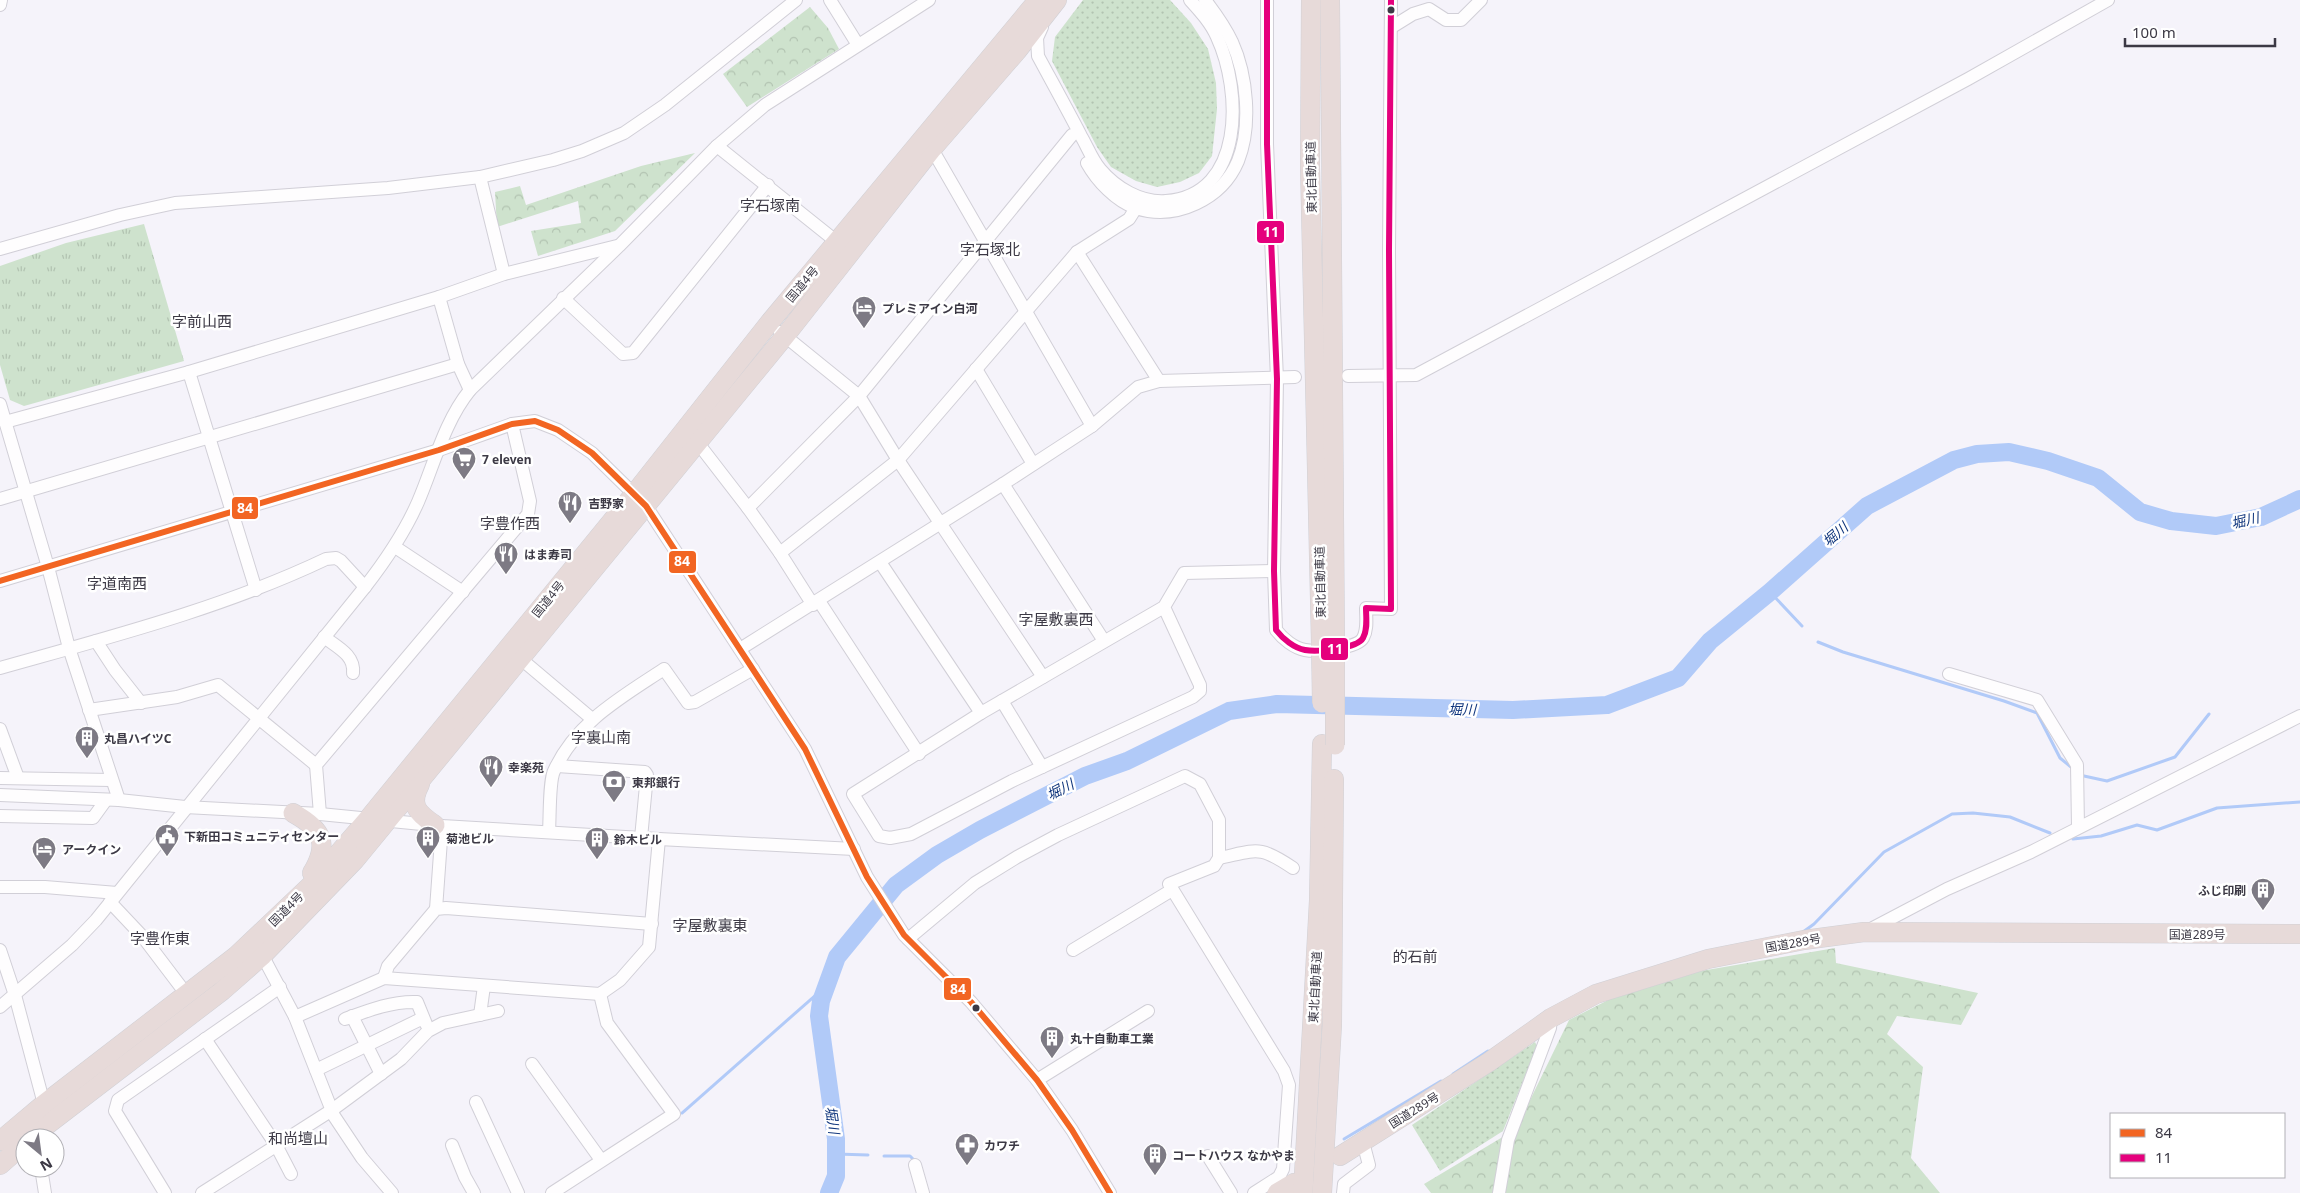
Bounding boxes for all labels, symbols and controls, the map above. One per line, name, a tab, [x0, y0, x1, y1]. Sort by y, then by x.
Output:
unlabelled marker	[1386, 5, 1396, 15]
scale bar	[2125, 15, 2275, 47]
text: 100 m	[2132, 22, 2176, 42]
street label: 東北自動車道	[1302, 141, 1320, 213]
district label: 字石塚南	[740, 195, 800, 215]
line badge: 11	[1256, 220, 1285, 244]
text: 11	[1263, 222, 1279, 241]
district label: 字石塚北	[960, 239, 1020, 259]
street label: 国道4号	[782, 262, 822, 306]
hotel icon: プレミアイン白河	[851, 295, 877, 329]
place label: プレミアイン白河	[882, 300, 977, 317]
district label: 字前山西	[172, 311, 232, 331]
supermarket icon: 7 eleven	[451, 446, 477, 480]
place label: 7 eleven	[482, 451, 531, 468]
restaurant icon: 吉野家	[557, 490, 583, 524]
place label: 吉野家	[588, 495, 624, 512]
line badge: 84	[231, 496, 259, 520]
text: 84	[237, 498, 253, 517]
water label: 堀川	[2229, 507, 2263, 532]
district label: 字豊作西	[480, 513, 540, 533]
water label: 堀川	[1818, 516, 1853, 550]
restaurant icon: はま寿司	[493, 541, 519, 575]
place label: はま寿司	[524, 546, 572, 563]
street label: 東北自動車道	[1311, 546, 1329, 618]
line badge: 84	[668, 550, 697, 574]
text: 84	[674, 551, 690, 570]
district label: 字道南西	[87, 573, 147, 593]
street label: 国道4号	[528, 577, 568, 621]
district label: 字屋敷裏西	[1018, 609, 1094, 629]
line badge: 11	[1320, 637, 1349, 661]
text: 11	[1327, 639, 1343, 658]
water label: 堀川	[1448, 699, 1478, 719]
building icon: 丸昌ハイツC	[74, 725, 100, 759]
district label: 字裏山南	[571, 727, 631, 747]
place label: 丸昌ハイツC	[104, 730, 172, 747]
restaurant icon: 幸楽苑	[478, 754, 504, 788]
place label: 幸楽苑	[508, 759, 544, 776]
bank icon: 東邦銀行	[601, 769, 627, 803]
water label: 堀川	[1043, 773, 1079, 804]
place label: 東邦銀行	[632, 774, 680, 791]
public building icon: 下新田コミュニティセンター	[154, 823, 180, 857]
building icon: 菊池ビル	[415, 825, 441, 859]
building icon: 鈴木ビル	[584, 826, 610, 860]
place label: 下新田コミュニティセンター	[184, 828, 339, 845]
place label: 菊池ビル	[446, 830, 494, 847]
place label: 鈴木ビル	[613, 831, 662, 848]
hotel icon: アークイン	[31, 836, 57, 870]
place label: アークイン	[62, 841, 121, 858]
building icon: ふじ印刷	[2250, 877, 2276, 911]
place label: ふじ印刷	[2198, 882, 2246, 899]
street label: 国道4号	[265, 888, 307, 930]
district label: 字屋敷裏東	[672, 915, 748, 935]
street label: 国道289号	[2169, 926, 2225, 943]
district label: 字豊作東	[130, 928, 190, 948]
street label: 国道289号	[1764, 930, 1822, 956]
district label: 的石前	[1392, 946, 1438, 966]
street label: 東北自動車道	[1305, 951, 1325, 1023]
line badge: 84	[943, 977, 972, 1001]
text: 84	[950, 979, 966, 998]
unlabelled marker	[971, 1003, 981, 1013]
building icon: 丸十自動車工業	[1039, 1025, 1065, 1059]
place label: 丸十自動車工業	[1070, 1030, 1154, 1047]
street label: 国道289号	[1385, 1088, 1443, 1132]
water label: 堀川	[822, 1105, 845, 1137]
legend	[2110, 1113, 2285, 1178]
text: 84	[2155, 1122, 2173, 1142]
north arrow	[15, 1128, 65, 1178]
district label: 和尚壇山	[268, 1128, 328, 1148]
pharmacy icon: カワチ	[954, 1132, 980, 1166]
place label: カワチ	[984, 1137, 1020, 1154]
building icon: コートハウス なかやま	[1142, 1142, 1168, 1176]
place label: コートハウス なかやま	[1172, 1147, 1295, 1164]
text: 11	[2155, 1147, 2172, 1167]
text: N	[37, 1154, 56, 1176]

